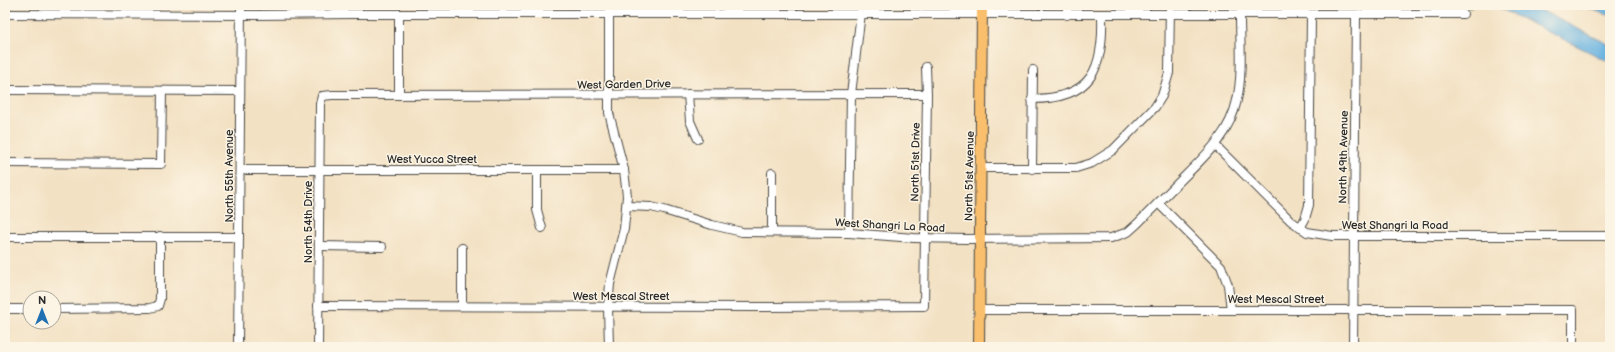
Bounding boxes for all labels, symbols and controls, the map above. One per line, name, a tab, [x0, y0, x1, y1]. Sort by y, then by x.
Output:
street label: West Garden Drive	[577, 77, 671, 92]
street label: North 49th Avenue	[1336, 110, 1351, 204]
street label: North 51st Drive	[908, 122, 923, 202]
street label: North 55th Avenue	[223, 129, 236, 223]
street label: North 51st Avenue	[962, 130, 977, 221]
street label: West Yucca Street	[387, 153, 478, 166]
street label: North 54th Drive	[302, 180, 315, 263]
street label: West Shangri La Road	[835, 216, 945, 235]
street label: West Shangri la Road	[1342, 219, 1448, 232]
north arrow	[22, 290, 62, 330]
street label: West Mescal Street	[573, 290, 670, 303]
street label: West Mescal Street	[1228, 293, 1325, 306]
text: N	[38, 294, 46, 307]

